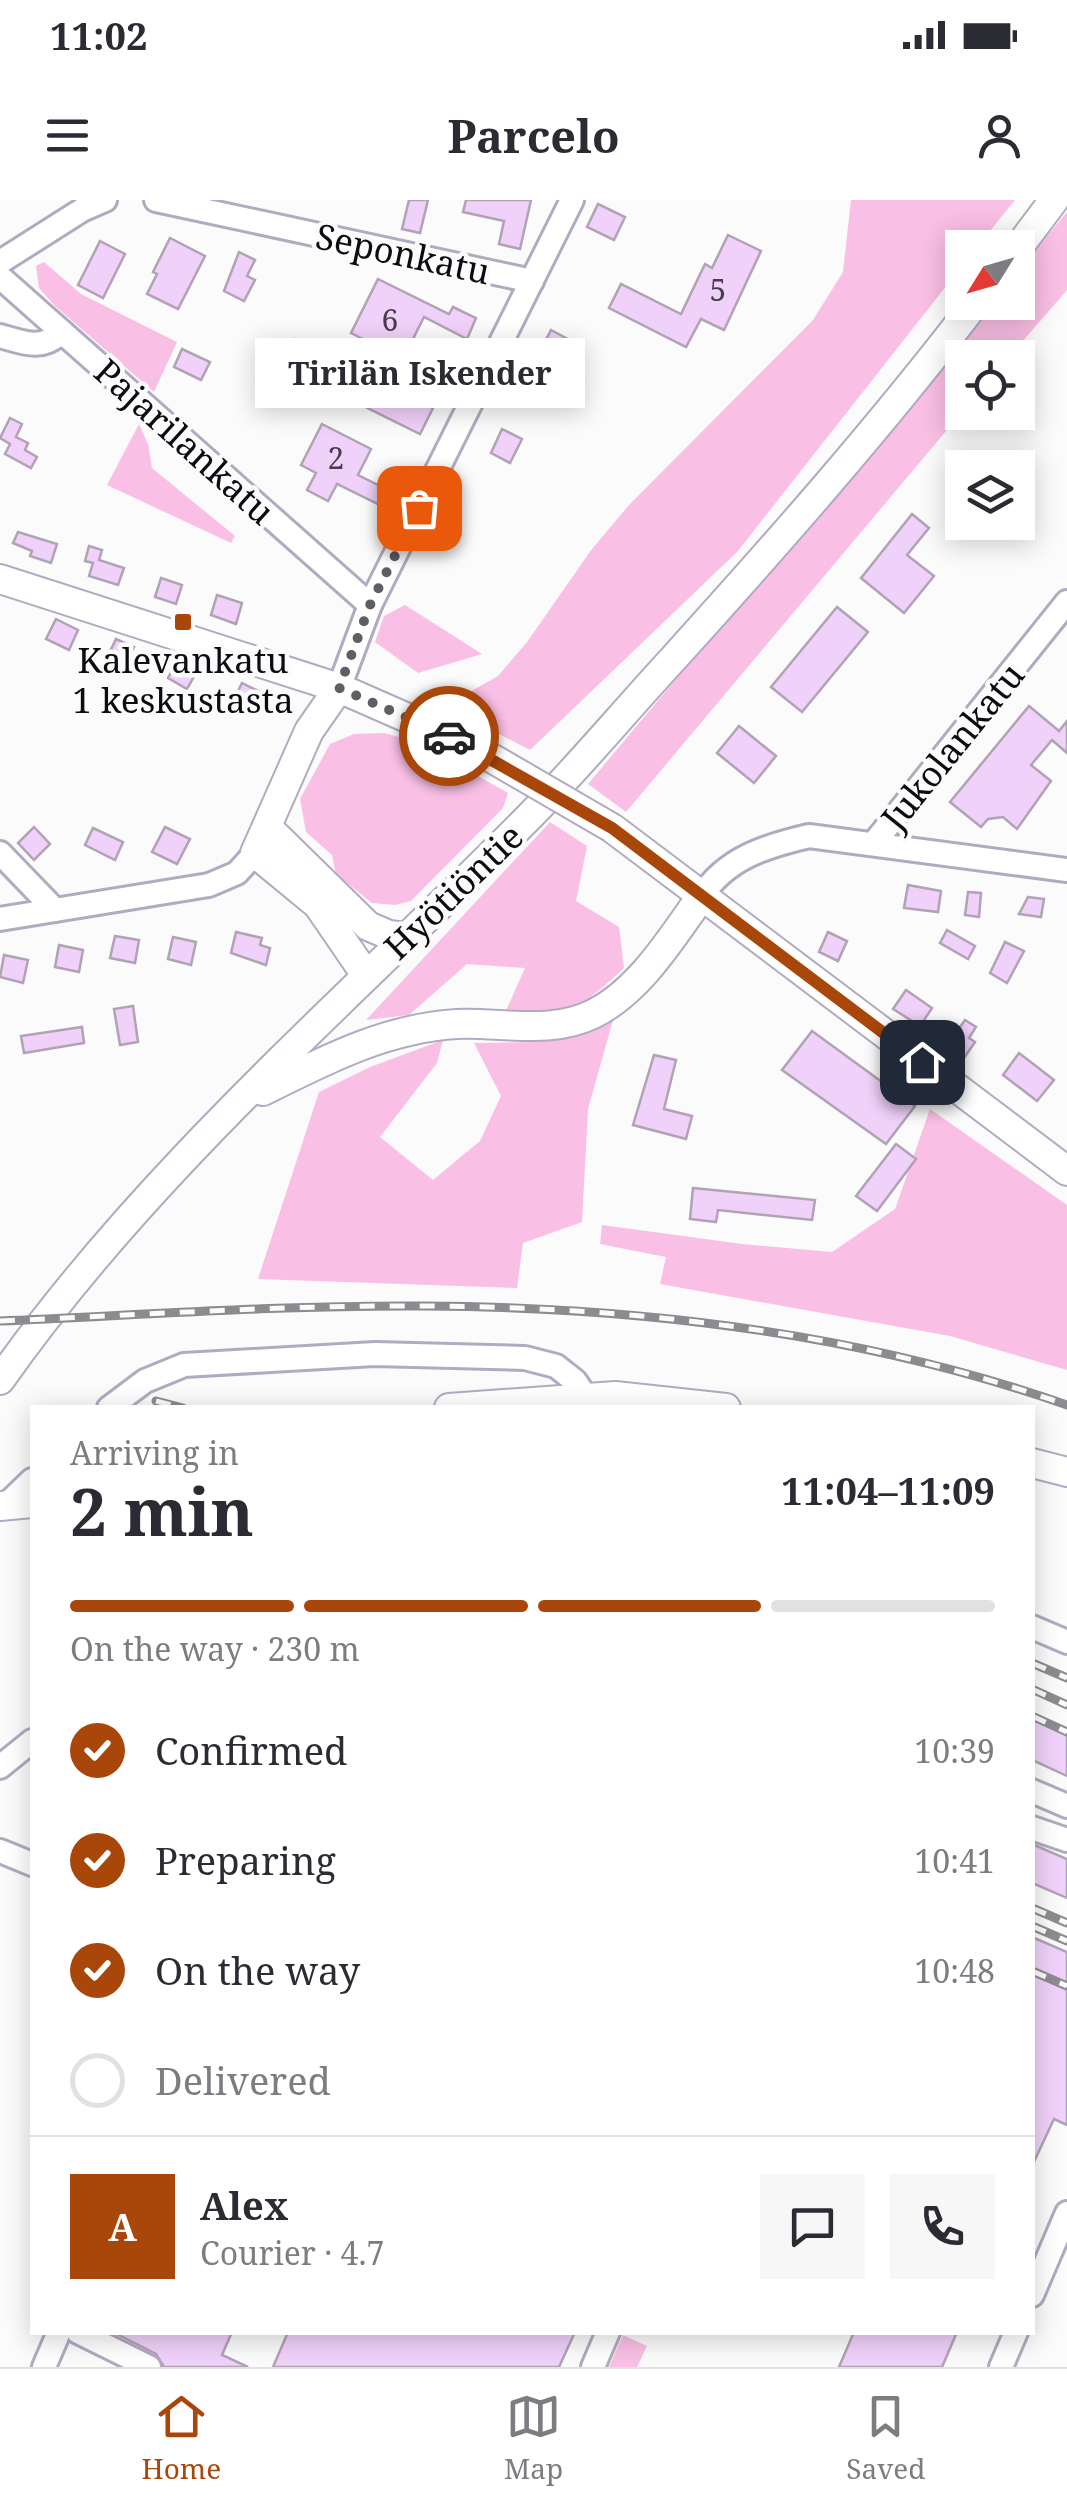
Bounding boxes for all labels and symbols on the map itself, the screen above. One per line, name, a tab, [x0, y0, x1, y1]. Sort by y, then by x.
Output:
street label: Seponkatu	[312, 212, 494, 294]
north arrow	[945, 230, 1035, 320]
house number: 5	[710, 269, 726, 310]
house number: 6	[382, 299, 398, 340]
callout: Tirilän Iskender	[254, 338, 584, 408]
street label: Pajarilankatu	[85, 348, 285, 534]
house number: 2	[328, 437, 344, 478]
pin	[377, 466, 462, 551]
marker: Kalevankatu 1 keskustasta	[172, 611, 194, 633]
place label: Kalevankatu 1 keskustasta	[72, 636, 294, 723]
street label: Jukolankatu	[869, 653, 1034, 840]
courier	[399, 686, 499, 786]
street label: Hyötiöntie	[373, 813, 533, 969]
pin	[880, 1020, 965, 1105]

